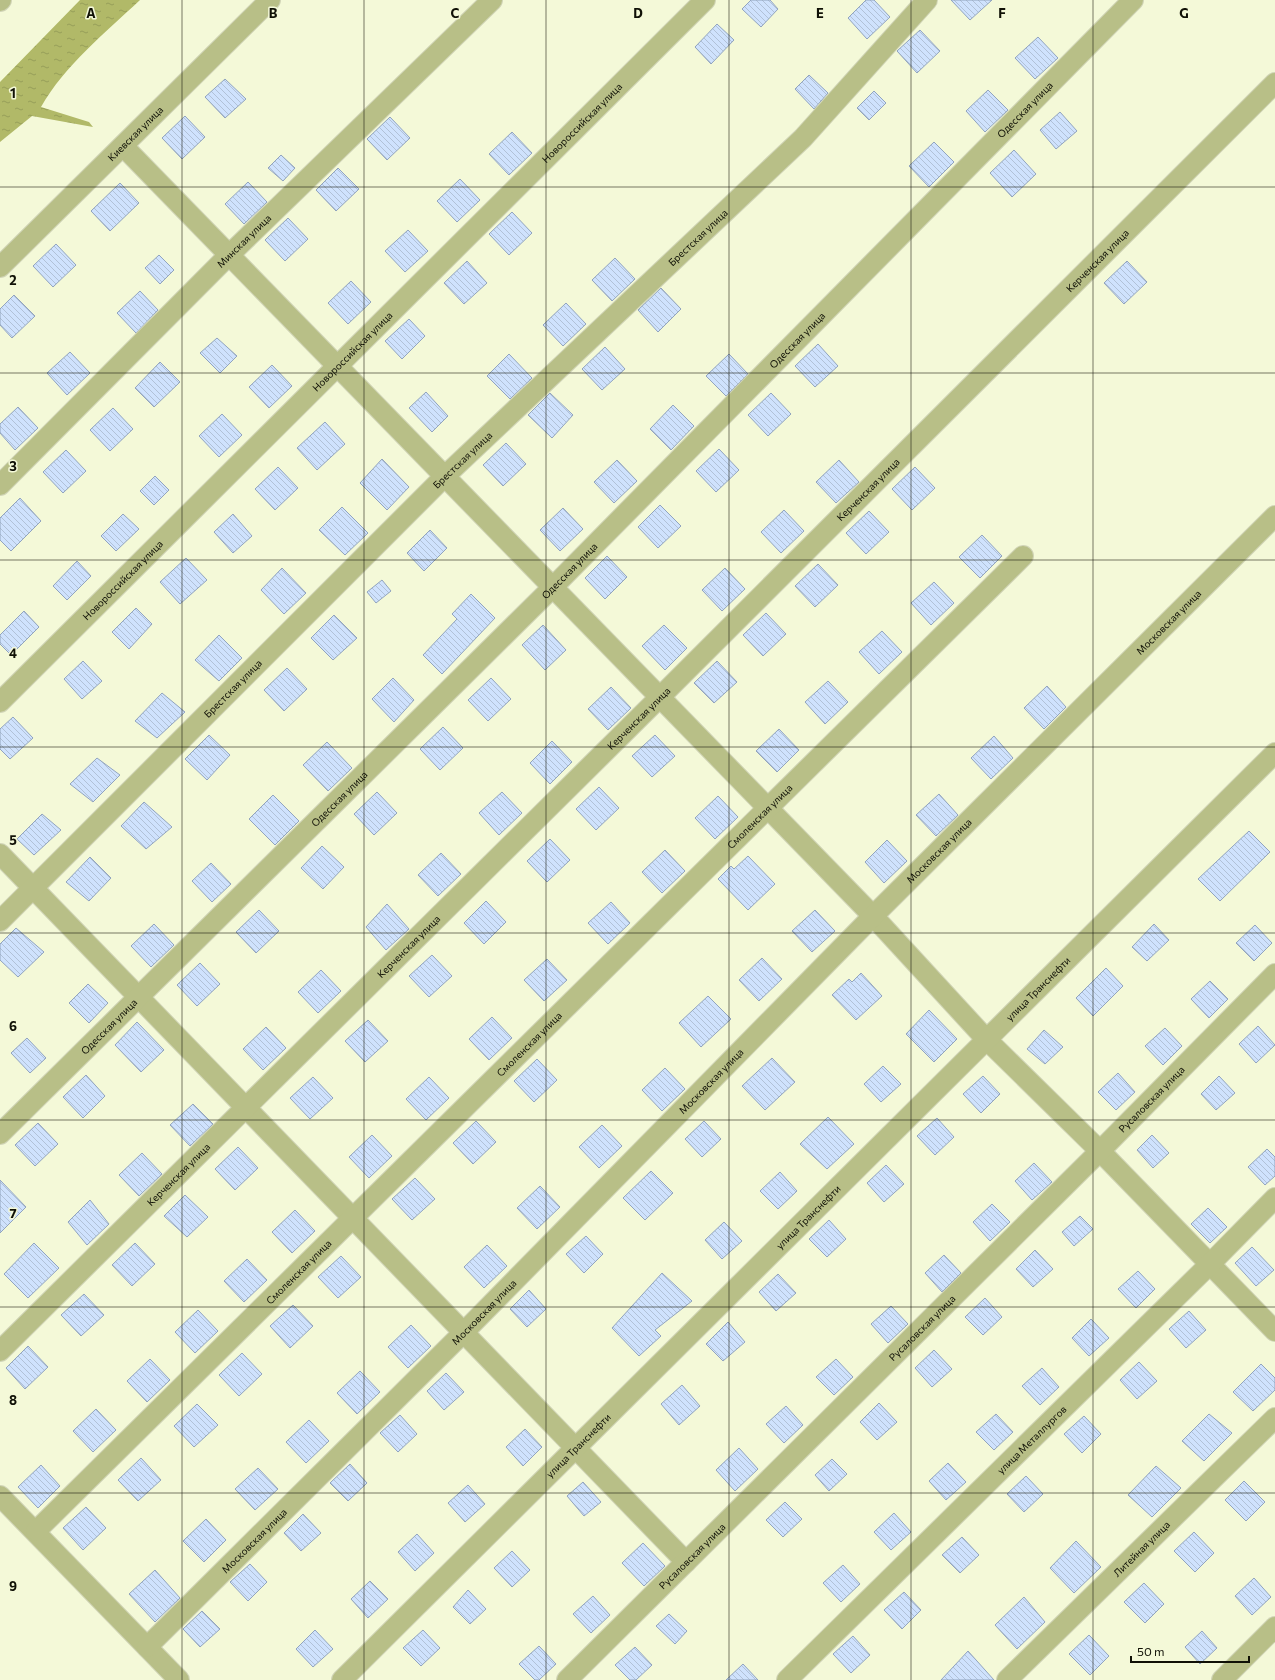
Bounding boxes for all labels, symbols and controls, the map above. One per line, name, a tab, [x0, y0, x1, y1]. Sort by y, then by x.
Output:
text: A	[86, 5, 96, 21]
text: B	[269, 5, 278, 21]
text: C	[451, 5, 460, 21]
text: D	[633, 5, 643, 21]
text: E	[816, 5, 824, 21]
text: F	[998, 5, 1006, 21]
text: G	[1179, 5, 1189, 21]
street label: Одесская улица	[994, 79, 1055, 140]
street label: Новороссийская улица	[539, 80, 624, 165]
text: 1	[10, 85, 16, 101]
street label: Киевская улица	[105, 103, 165, 163]
street label: Брестская улица	[666, 206, 730, 268]
street label: Минская улица	[214, 212, 273, 270]
street label: Керченская улица	[1063, 227, 1131, 294]
text: 2	[9, 272, 17, 288]
street label: Новороссийская улица	[310, 309, 395, 394]
street label: Одесская улица	[767, 309, 827, 371]
street label: Брестская улица	[430, 429, 494, 491]
street label: Керченская улица	[834, 456, 902, 523]
text: 3	[9, 458, 17, 474]
street label: Новороссийская улица	[80, 538, 165, 622]
street label: Одесская улица	[539, 540, 600, 601]
street label: Московская улица	[1133, 587, 1203, 657]
text: 4	[9, 645, 17, 661]
street label: Брестская улица	[201, 657, 264, 720]
street label: Керченская улица	[605, 684, 673, 752]
street label: Одесская улица	[309, 768, 370, 829]
street label: Смоленская улица	[724, 782, 795, 851]
street label: Московская улица	[904, 816, 974, 886]
text: 5	[9, 832, 17, 848]
street label: Керченская улица	[374, 912, 442, 980]
street label: улица Транснефти	[1003, 954, 1073, 1023]
street label: Одесская улица	[78, 996, 139, 1057]
street label: Смоленская улица	[494, 1009, 564, 1079]
text: 6	[9, 1018, 17, 1034]
street label: Московская улица	[676, 1046, 746, 1116]
street label: Русаловская улица	[1116, 1063, 1187, 1135]
street label: Керченская улица	[144, 1141, 212, 1208]
street label: улица Транснефти	[773, 1182, 843, 1251]
text: 7	[9, 1205, 17, 1221]
street label: Смоленская улица	[263, 1237, 334, 1306]
street label: Московская улица	[449, 1277, 518, 1347]
street label: Русаловская улица	[886, 1292, 958, 1363]
text: 8	[9, 1392, 17, 1408]
street label: улица Металлургов	[994, 1403, 1069, 1476]
street label: улица Транснефти	[544, 1411, 613, 1480]
street label: Московская улица	[219, 1506, 289, 1575]
street label: Литейная улица	[1111, 1518, 1172, 1579]
street label: Русаловская улица	[656, 1521, 728, 1591]
text: 9	[9, 1578, 17, 1594]
scale bar	[1131, 1638, 1249, 1664]
text: 50 m	[1137, 1644, 1165, 1658]

